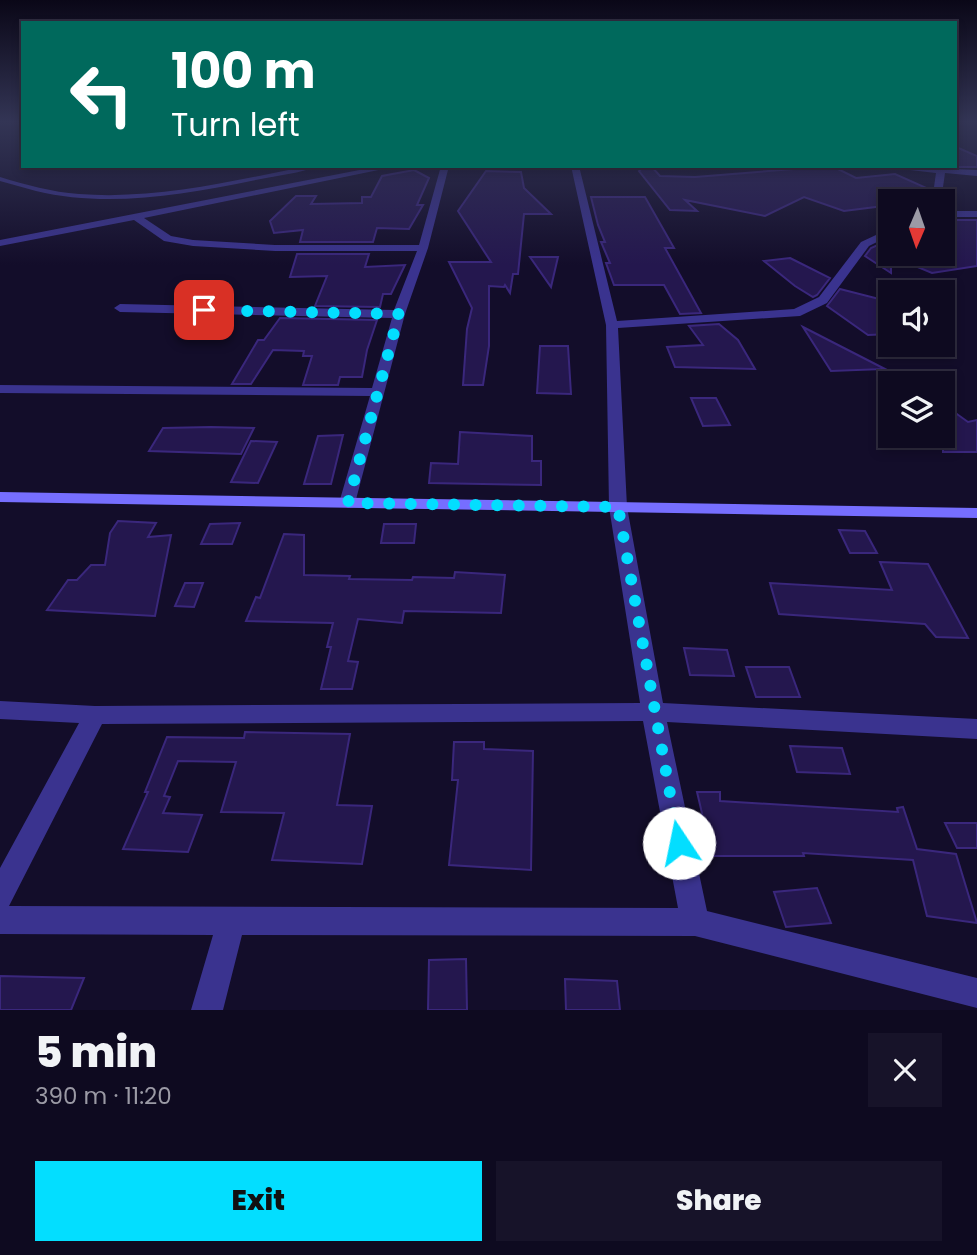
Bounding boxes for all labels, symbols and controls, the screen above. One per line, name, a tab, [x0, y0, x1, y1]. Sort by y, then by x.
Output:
text: 100 m	[171, 37, 316, 105]
icon: left	[56, 49, 147, 140]
text: Turn left	[171, 102, 300, 147]
north arrow	[878, 189, 956, 266]
map controls	[878, 189, 955, 448]
pin	[174, 280, 234, 340]
button: sound	[878, 280, 955, 357]
icon: arrive	[185, 291, 223, 329]
button: layers	[878, 371, 955, 448]
position arrow	[642, 806, 716, 880]
text: 5 min	[35, 1023, 157, 1082]
button: close	[868, 1033, 942, 1107]
text: 390 m · 11:20	[35, 1080, 172, 1112]
button: Exit	[35, 1161, 482, 1241]
button: Share	[496, 1161, 942, 1241]

